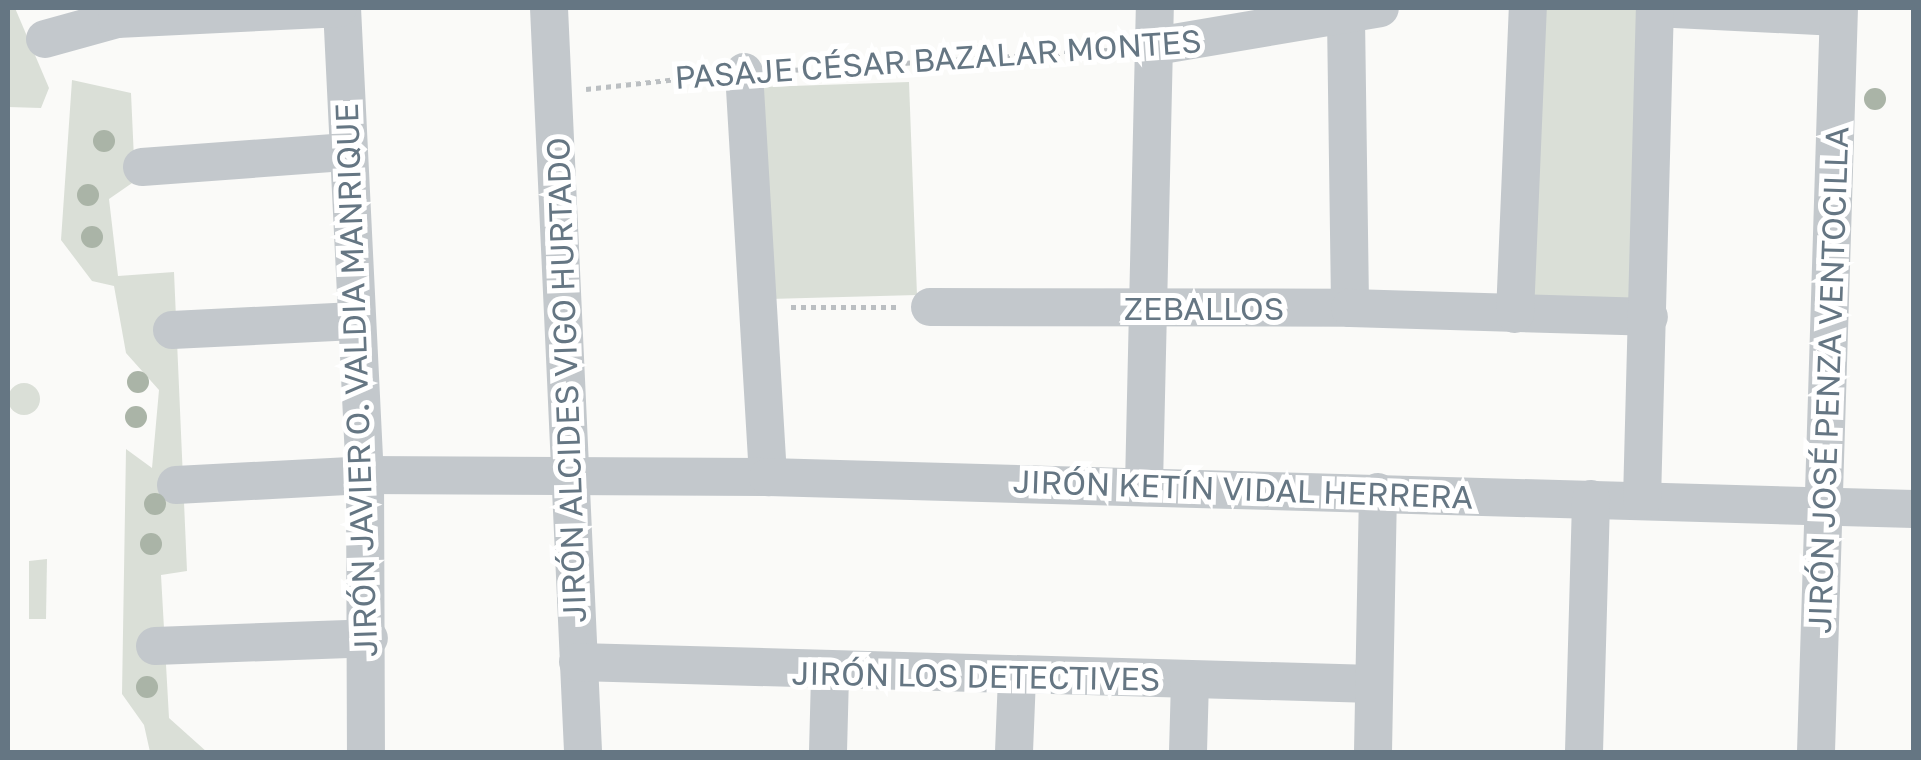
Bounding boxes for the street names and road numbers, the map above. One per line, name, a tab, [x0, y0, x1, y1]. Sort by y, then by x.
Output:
street label: PASAJE CÉSAR BAZALAR MONTES	[673, 21, 1203, 97]
street label: JIRÓN JAVIER O. VALDIA MANRIQUE	[327, 102, 385, 658]
street label: JIRÓN JOSÉ PENZA VENTOCILLA	[1800, 126, 1856, 634]
street label: JIRÓN ALCIDES VIGO HURTADO	[538, 137, 594, 623]
street label: ZEBALLOS	[1124, 289, 1284, 327]
street label: JIRÓN KETÍN VIDAL HERRERA	[1012, 462, 1474, 516]
street label: JIRÓN LOS DETECTIVES	[791, 654, 1161, 698]

